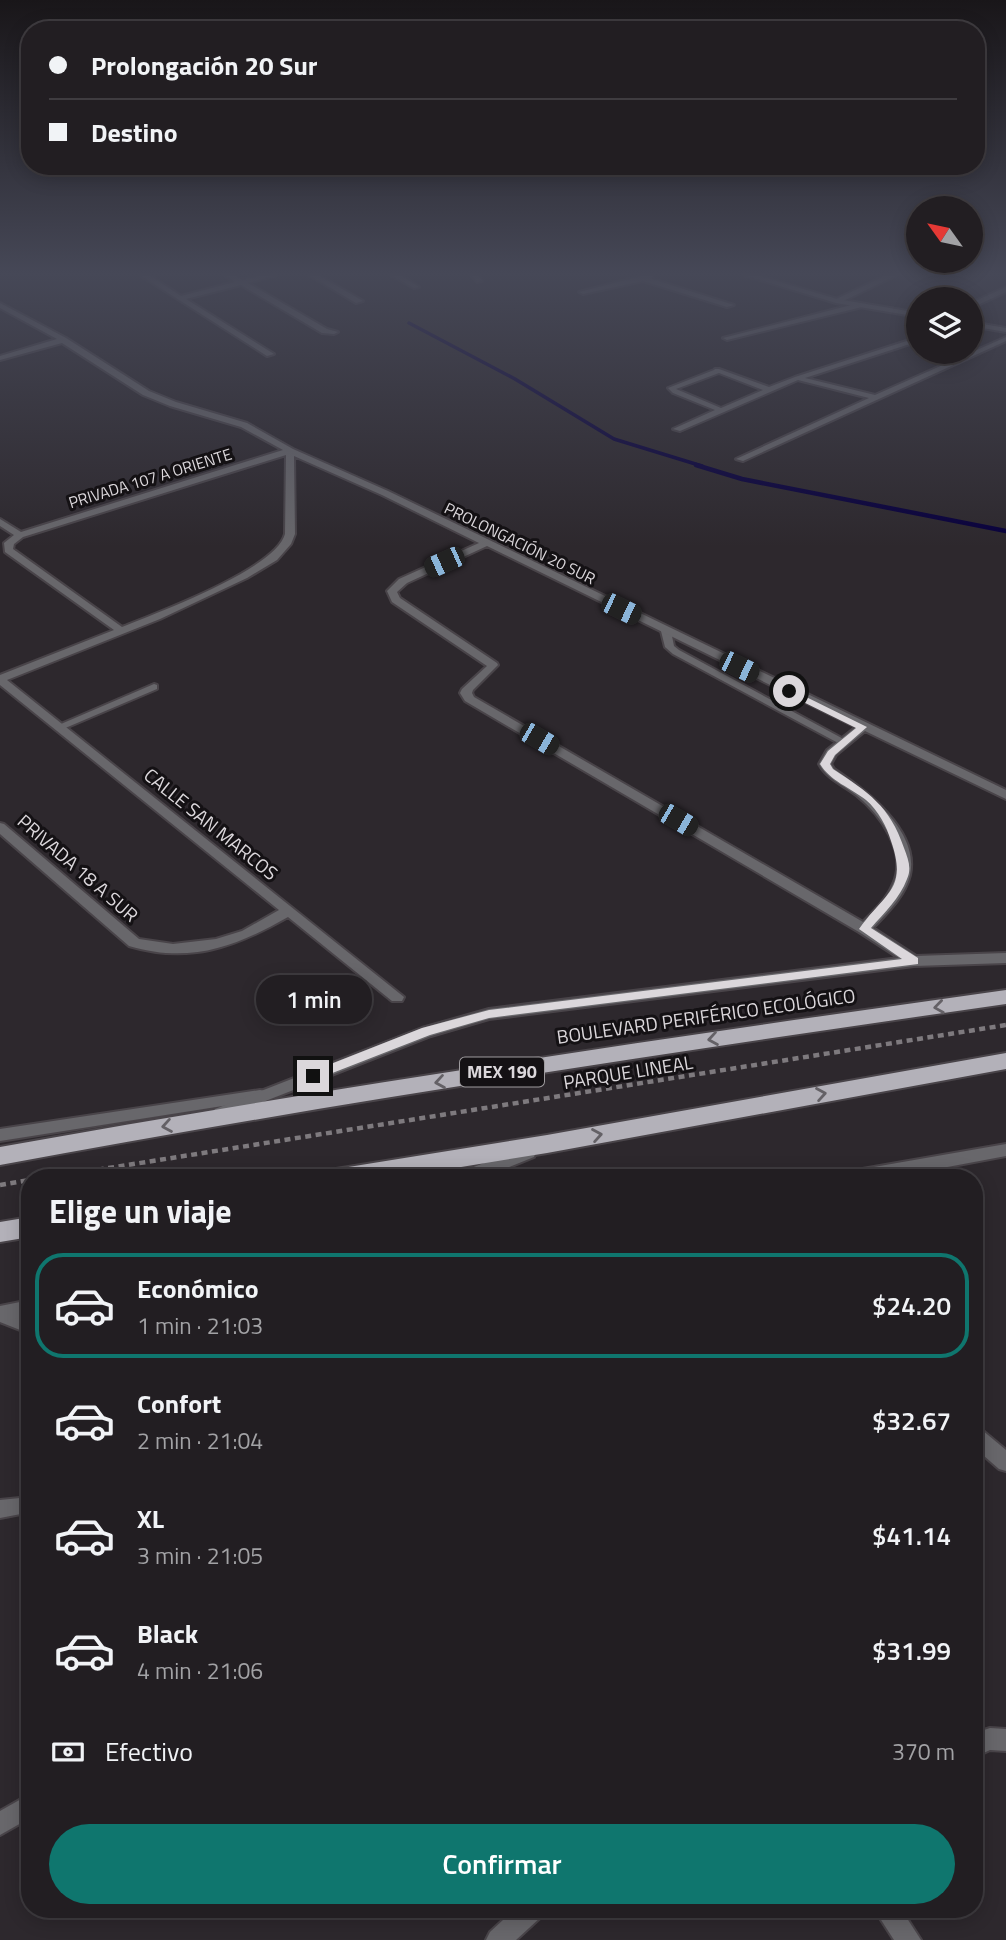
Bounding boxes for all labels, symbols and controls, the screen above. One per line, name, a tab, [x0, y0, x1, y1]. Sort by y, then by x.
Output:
text: Prolongación 20 Sur	[91, 46, 318, 85]
text: Destino	[91, 113, 178, 152]
north arrow	[906, 196, 984, 273]
map controls	[906, 196, 983, 364]
button: layers	[906, 287, 983, 364]
street label: PRIVADA 107 A ORIENTE	[65, 442, 235, 514]
street label: PROLONGACIÓN 20 SUR	[440, 496, 600, 590]
car	[421, 544, 468, 580]
car	[598, 590, 645, 628]
car	[716, 648, 763, 686]
route start	[773, 675, 805, 707]
car	[516, 719, 563, 759]
street label: CALLE SAN MARCOS	[138, 760, 285, 887]
car	[655, 800, 702, 840]
street label: PRIVADA 18 A SUR	[11, 807, 145, 928]
callout: 1 min	[255, 974, 371, 1024]
street label: BOULEVARD PERIFÉRICO ECOLÓGICO	[555, 980, 857, 1051]
text: 1 min	[286, 982, 342, 1017]
one-way arrow	[933, 1000, 944, 1015]
one-way arrow	[707, 1031, 719, 1046]
street label: PARQUE LINEAL	[561, 1047, 695, 1096]
road number: MEX 190	[460, 1058, 544, 1086]
route end	[297, 1060, 329, 1092]
one-way arrow	[434, 1074, 446, 1089]
one-way arrow	[815, 1088, 827, 1103]
one-way arrow	[161, 1118, 173, 1133]
one-way arrow	[591, 1128, 603, 1143]
text: Elige un viaje	[49, 1187, 232, 1235]
text: Económico	[137, 1269, 259, 1308]
icon: car	[53, 1274, 116, 1337]
text: $24.20	[872, 1286, 951, 1325]
text: 1 min · 21:03	[137, 1308, 263, 1343]
text: Confort	[137, 1384, 221, 1423]
icon: car	[53, 1389, 116, 1452]
text: $32.67	[872, 1401, 951, 1440]
text: 2 min · 21:04	[137, 1423, 263, 1458]
text: XL	[137, 1499, 164, 1538]
icon: car	[53, 1504, 116, 1567]
text: $41.14	[872, 1516, 951, 1555]
text: 3 min · 21:05	[137, 1538, 263, 1573]
text: Black	[137, 1614, 198, 1653]
icon: car	[53, 1619, 116, 1682]
text: $31.99	[872, 1631, 951, 1670]
text: 4 min · 21:06	[137, 1653, 263, 1688]
text: Efectivo	[105, 1732, 193, 1771]
icon: cash	[49, 1733, 87, 1771]
text: 370 m	[892, 1734, 955, 1769]
button: Confirmar	[49, 1824, 955, 1904]

